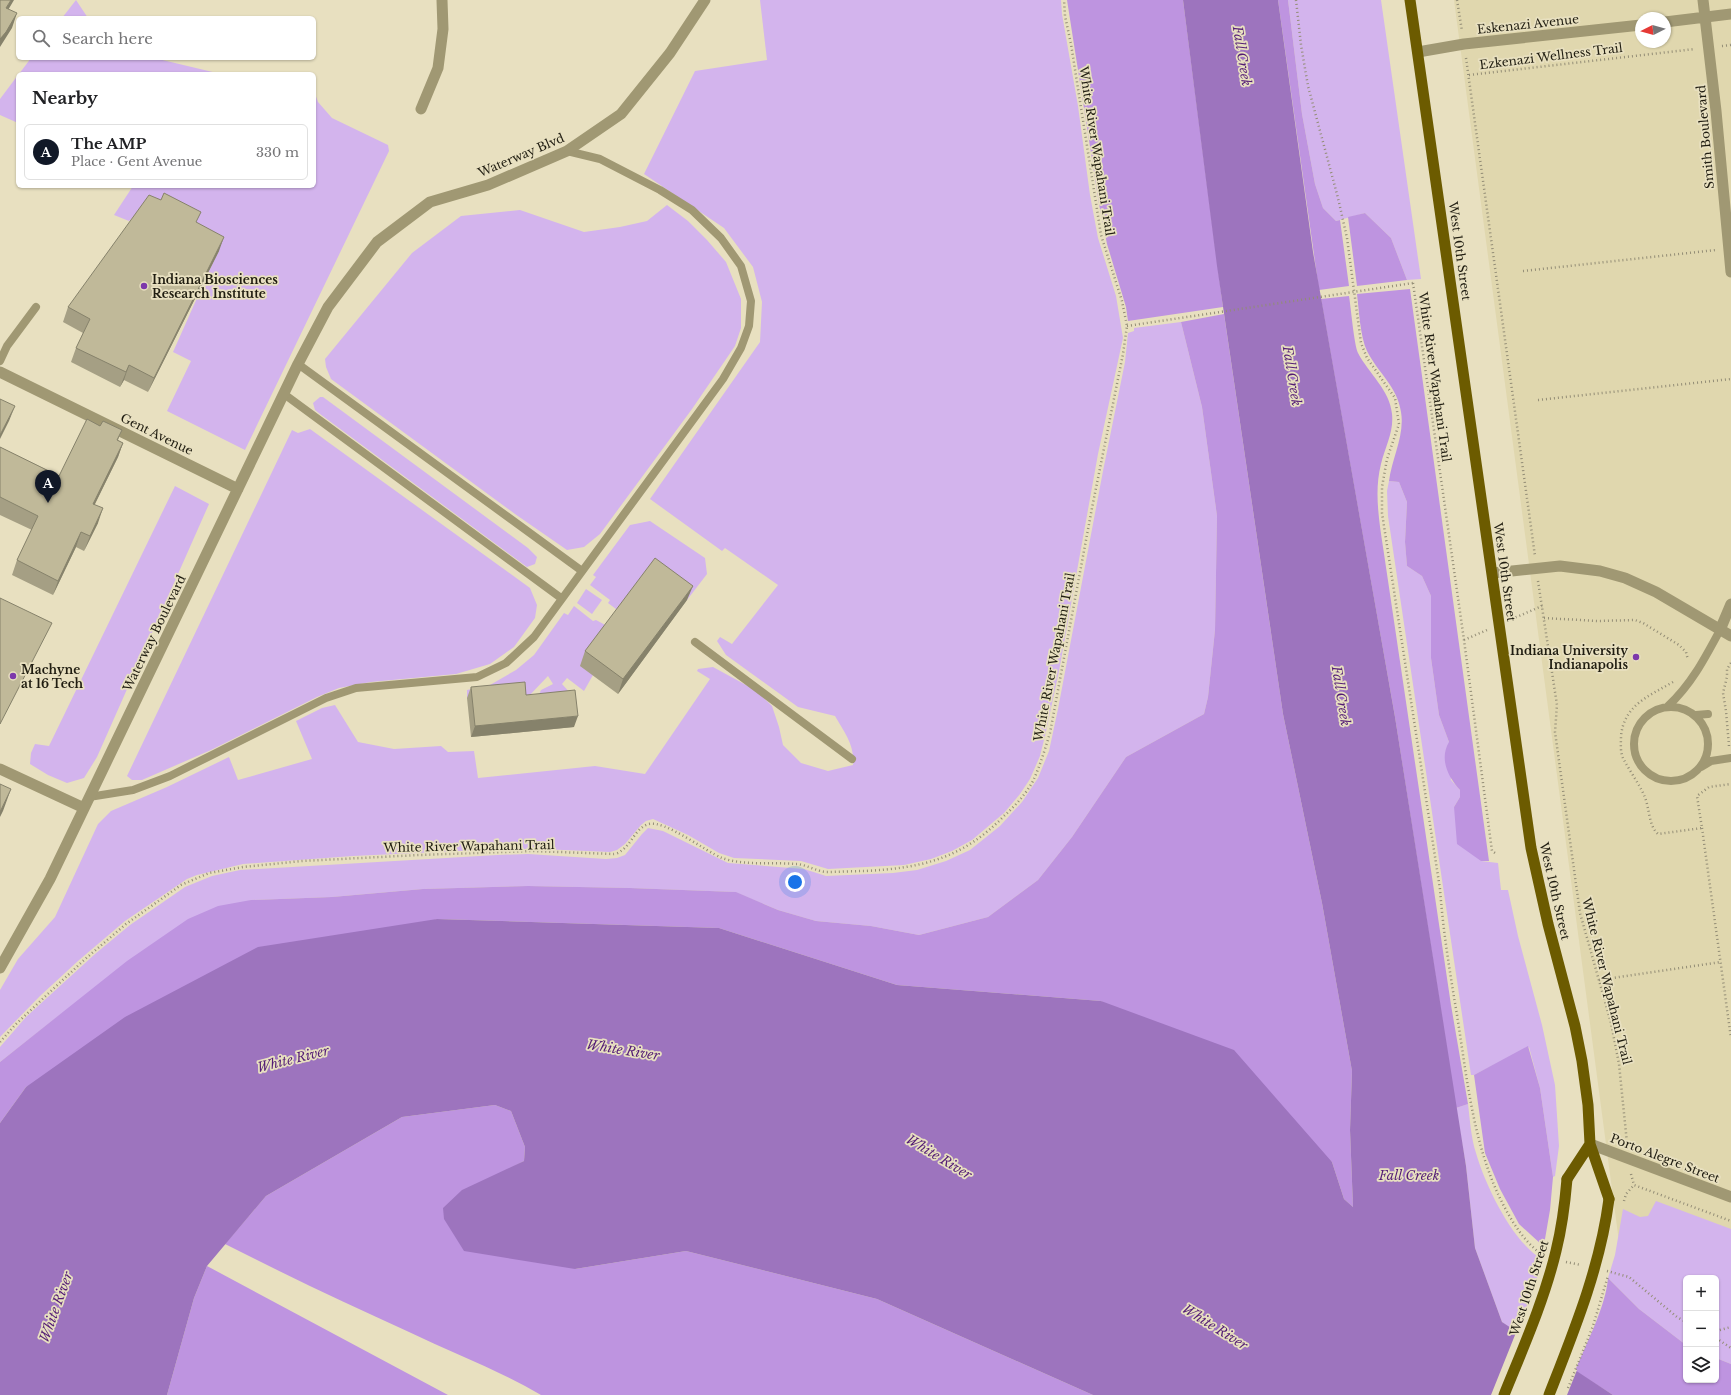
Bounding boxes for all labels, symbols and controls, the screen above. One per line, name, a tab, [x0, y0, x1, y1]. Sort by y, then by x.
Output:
street label: Eskenazi Avenue	[1476, 11, 1580, 37]
north arrow	[1635, 12, 1671, 48]
search box	[16, 16, 316, 60]
water label: Fall Creek	[1229, 24, 1255, 88]
icon: search	[30, 27, 52, 49]
text: Search here	[62, 29, 153, 48]
street label: Ezkenazi Wellness Trail	[1479, 40, 1623, 72]
street label: White River Wapahani Trail	[1076, 64, 1118, 237]
street label: Smith Boulevard	[1693, 84, 1717, 190]
text: Nearby	[32, 88, 98, 109]
street label: Waterway Blvd	[475, 130, 566, 180]
text: The AMP	[71, 134, 146, 153]
text: A	[41, 144, 51, 161]
text: 330 m	[256, 144, 299, 161]
text: Place · Gent Avenue	[71, 153, 202, 170]
street label: West 10th Street	[1445, 200, 1474, 302]
place label: Indiana Biosciences Research Institute	[152, 272, 278, 301]
marker: Indiana Biosciences Research Institute	[139, 281, 149, 291]
street label: White River Wapahani Trail	[1416, 290, 1454, 463]
water label: Fall Creek	[1279, 344, 1305, 408]
street label: Gent Avenue	[118, 410, 196, 458]
pin: A	[35, 470, 61, 503]
street label: West 10th Street	[1490, 521, 1519, 623]
street label: White River Wapahani Trail	[1030, 571, 1078, 744]
street label: Waterway Boulevard	[119, 572, 189, 694]
place label: Indiana University Indianapolis	[1510, 643, 1628, 672]
marker: Indiana University Indianapolis	[1631, 652, 1641, 662]
place label: Machyne at 16 Tech	[21, 662, 84, 691]
water label: Fall Creek	[1328, 664, 1354, 728]
marker: Machyne at 16 Tech	[8, 671, 18, 681]
street label: White River Wapahani Trail	[382, 837, 555, 855]
street label: West 10th Street	[1536, 840, 1574, 942]
your location	[785, 872, 805, 892]
street label: White River Wapahani Trail	[1579, 895, 1635, 1066]
water label: White River	[585, 1036, 662, 1064]
water label: White River	[255, 1042, 332, 1076]
street label: Porto Alegre Street	[1608, 1130, 1722, 1186]
water label: White River	[903, 1131, 976, 1184]
water label: Fall Creek	[1378, 1167, 1440, 1184]
street label: West 10th Street	[1506, 1238, 1552, 1339]
water label: White River	[35, 1269, 77, 1344]
map controls	[1683, 1275, 1719, 1383]
button: +	[1683, 1275, 1719, 1311]
water label: White River	[1179, 1300, 1252, 1354]
button: −	[1683, 1311, 1719, 1347]
button: layers	[1683, 1347, 1719, 1383]

